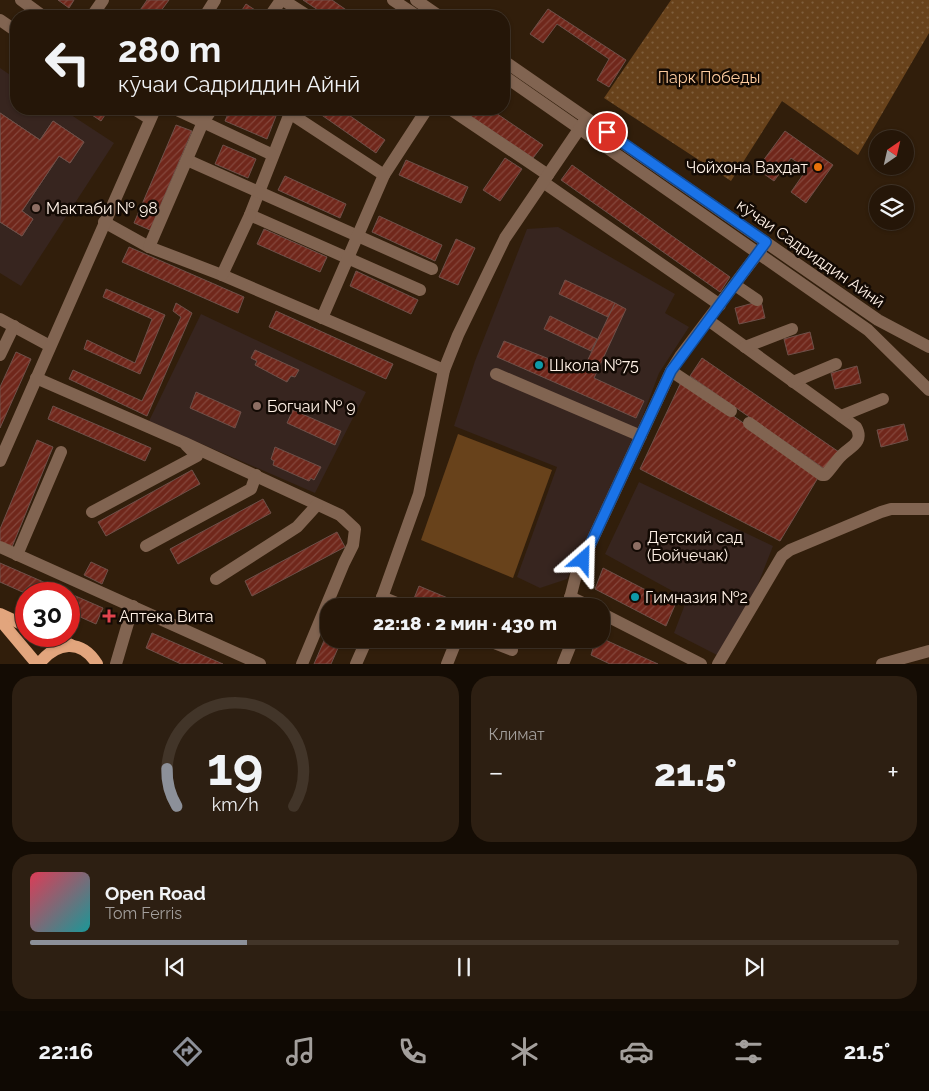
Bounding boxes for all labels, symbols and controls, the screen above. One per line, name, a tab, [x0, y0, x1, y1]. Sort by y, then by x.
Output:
text: 280 m	[118, 29, 221, 70]
icon: left	[35, 30, 100, 95]
park label: Парк Победы	[658, 68, 760, 87]
text: кӯчаи Садриддин Айнӣ	[118, 71, 360, 97]
pin	[586, 111, 628, 153]
icon: arrive	[593, 118, 621, 146]
north arrow	[869, 130, 914, 175]
map controls	[869, 130, 914, 230]
place label: Чойхона Вахдат	[686, 158, 808, 177]
marker: Чойхона Вахдат	[812, 161, 824, 173]
button: layers	[869, 185, 914, 230]
street label: кӯчаи Садриддин Айнӣ	[733, 195, 888, 312]
place label: Мактаби № 98	[46, 199, 158, 218]
marker: Мактаби № 98	[30, 202, 42, 214]
place label: Школа №75	[549, 356, 639, 375]
marker: Школа №75	[533, 359, 545, 371]
place label: Богчаи № 9	[267, 397, 356, 416]
marker: Богчаи № 9	[251, 400, 263, 412]
place label: Детский сад (Бойчечак)	[647, 528, 743, 565]
position arrow	[556, 533, 608, 585]
marker: Детский сад (Бойчечак)	[631, 540, 643, 552]
speed limit sign: 30	[15, 582, 80, 647]
place label: Гимназия №2	[645, 588, 748, 607]
marker: Гимназия №2	[629, 591, 641, 603]
place label: Аптека Вита	[119, 607, 213, 626]
marker: Аптека Вита	[103, 610, 115, 622]
text: 22:18 · 2 мин · 430 m	[373, 612, 557, 634]
text: Климат	[489, 725, 545, 744]
text: 19	[207, 736, 263, 797]
text: 21.5°	[654, 750, 737, 795]
text: −	[489, 756, 504, 789]
text: +	[887, 756, 899, 789]
text: km/h	[212, 794, 259, 815]
text: Open Road	[105, 882, 206, 904]
text: Tom Ferris	[105, 904, 182, 923]
icon: previous	[161, 953, 189, 981]
icon: pause	[450, 953, 478, 981]
icon: next	[740, 953, 768, 981]
icon: directions	[170, 1034, 205, 1069]
icon: music	[283, 1034, 318, 1069]
icon: phone	[395, 1034, 430, 1069]
icon: climate	[507, 1034, 542, 1069]
icon: car	[619, 1034, 654, 1069]
icon: filters	[731, 1034, 766, 1069]
text: 22:16	[39, 1038, 93, 1064]
text: 21.5°	[844, 1038, 890, 1064]

